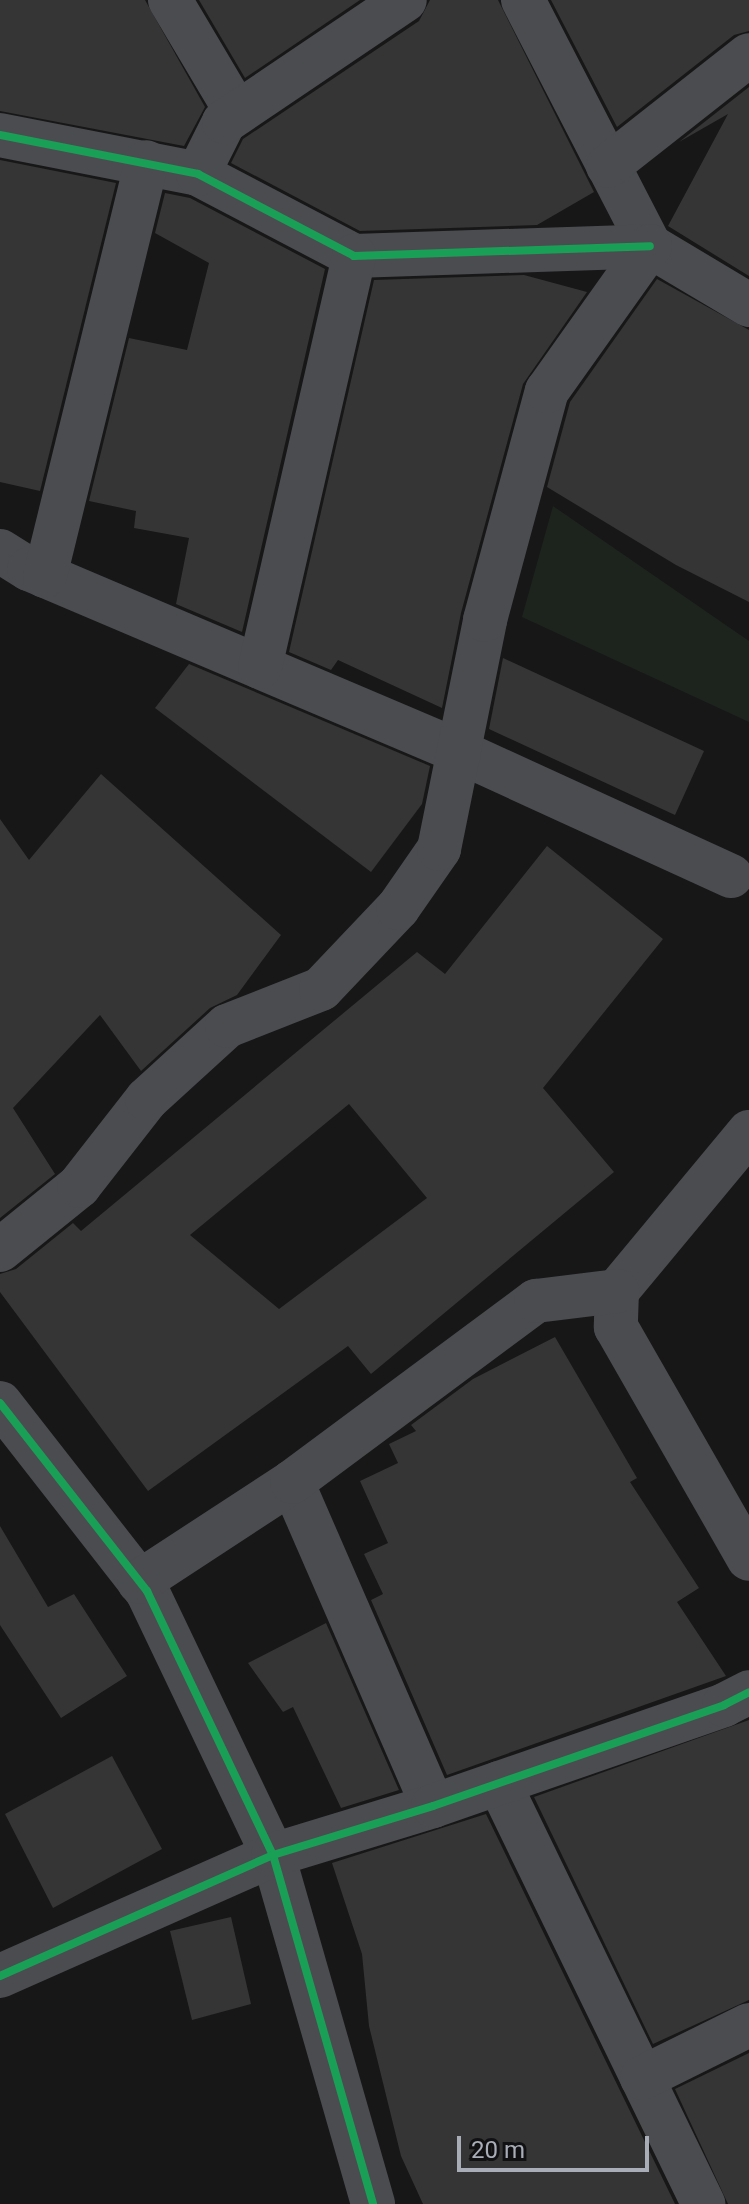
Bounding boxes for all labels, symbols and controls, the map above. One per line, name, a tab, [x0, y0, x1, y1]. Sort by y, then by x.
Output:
scale bar	[461, 2120, 653, 2170]
text: 20 m	[471, 2136, 525, 2164]

